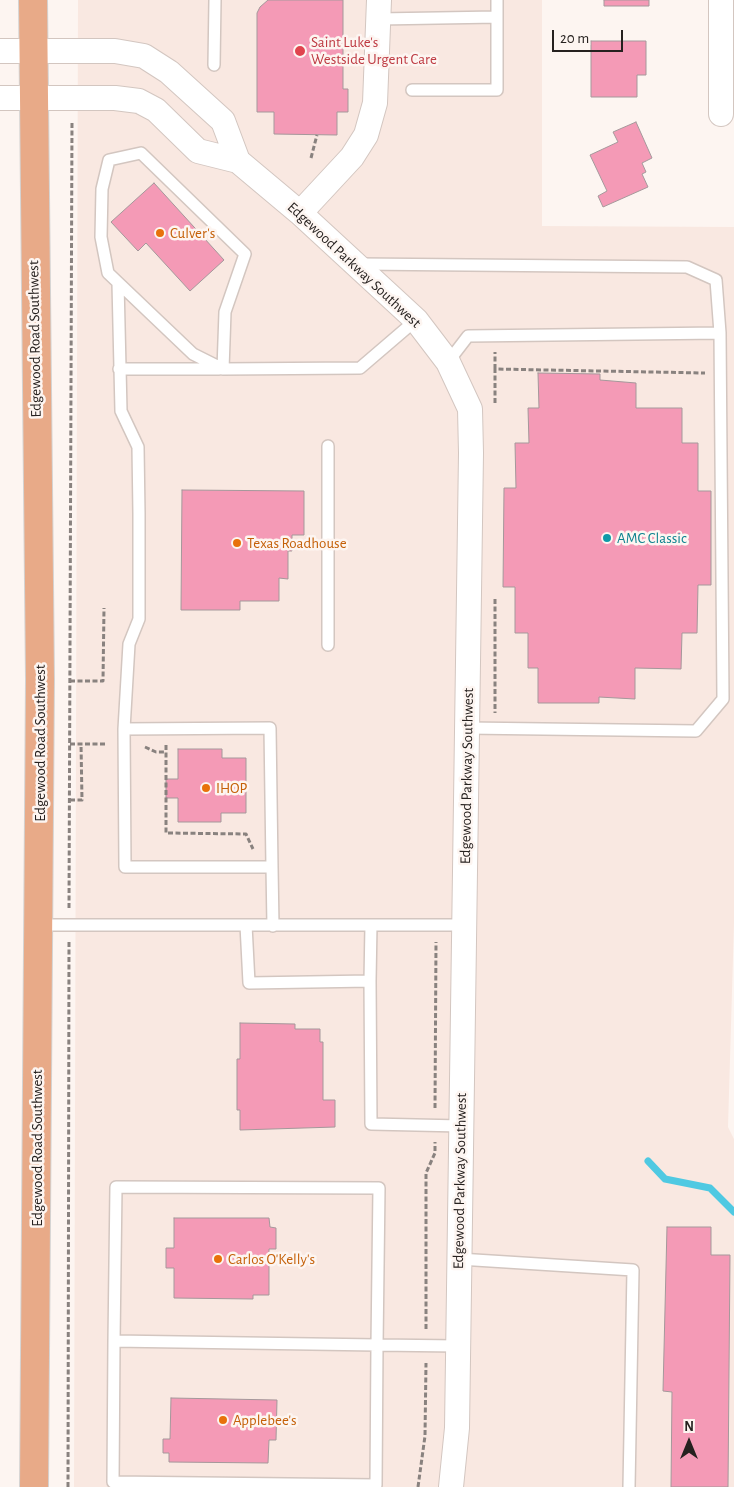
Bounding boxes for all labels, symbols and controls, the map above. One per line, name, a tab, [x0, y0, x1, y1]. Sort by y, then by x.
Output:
scale bar	[554, 20, 625, 52]
text: 20 m	[560, 31, 589, 46]
place label: Saint Luke's Westside Urgent Care	[311, 33, 437, 68]
marker: Saint Luke's Westside Urgent Care	[293, 44, 307, 58]
street label: Edgewood Parkway Southwest	[283, 198, 425, 332]
place label: Culver's	[170, 224, 215, 242]
marker: Culver's	[154, 227, 166, 239]
street label: Edgewood Road Southwest	[25, 260, 45, 418]
place label: AMC Classic	[617, 529, 687, 547]
marker: AMC Classic	[601, 532, 613, 544]
place label: Texas Roadhouse	[247, 534, 347, 552]
marker: Texas Roadhouse	[231, 537, 243, 549]
street label: Edgewood Road Southwest	[31, 664, 49, 822]
street label: Edgewood Parkway Southwest	[456, 688, 478, 864]
place label: IHOP	[216, 779, 247, 797]
marker: IHOP	[200, 782, 212, 794]
street label: Edgewood Road Southwest	[28, 1069, 46, 1227]
street label: Edgewood Parkway Southwest	[449, 1093, 471, 1269]
place label: Carlos O'Kelly's	[228, 1250, 315, 1268]
marker: Carlos O'Kelly's	[212, 1253, 224, 1265]
place label: Applebee's	[233, 1411, 296, 1429]
marker: Applebee's	[217, 1414, 229, 1426]
north arrow	[664, 1417, 714, 1467]
text: N	[684, 1420, 694, 1434]

